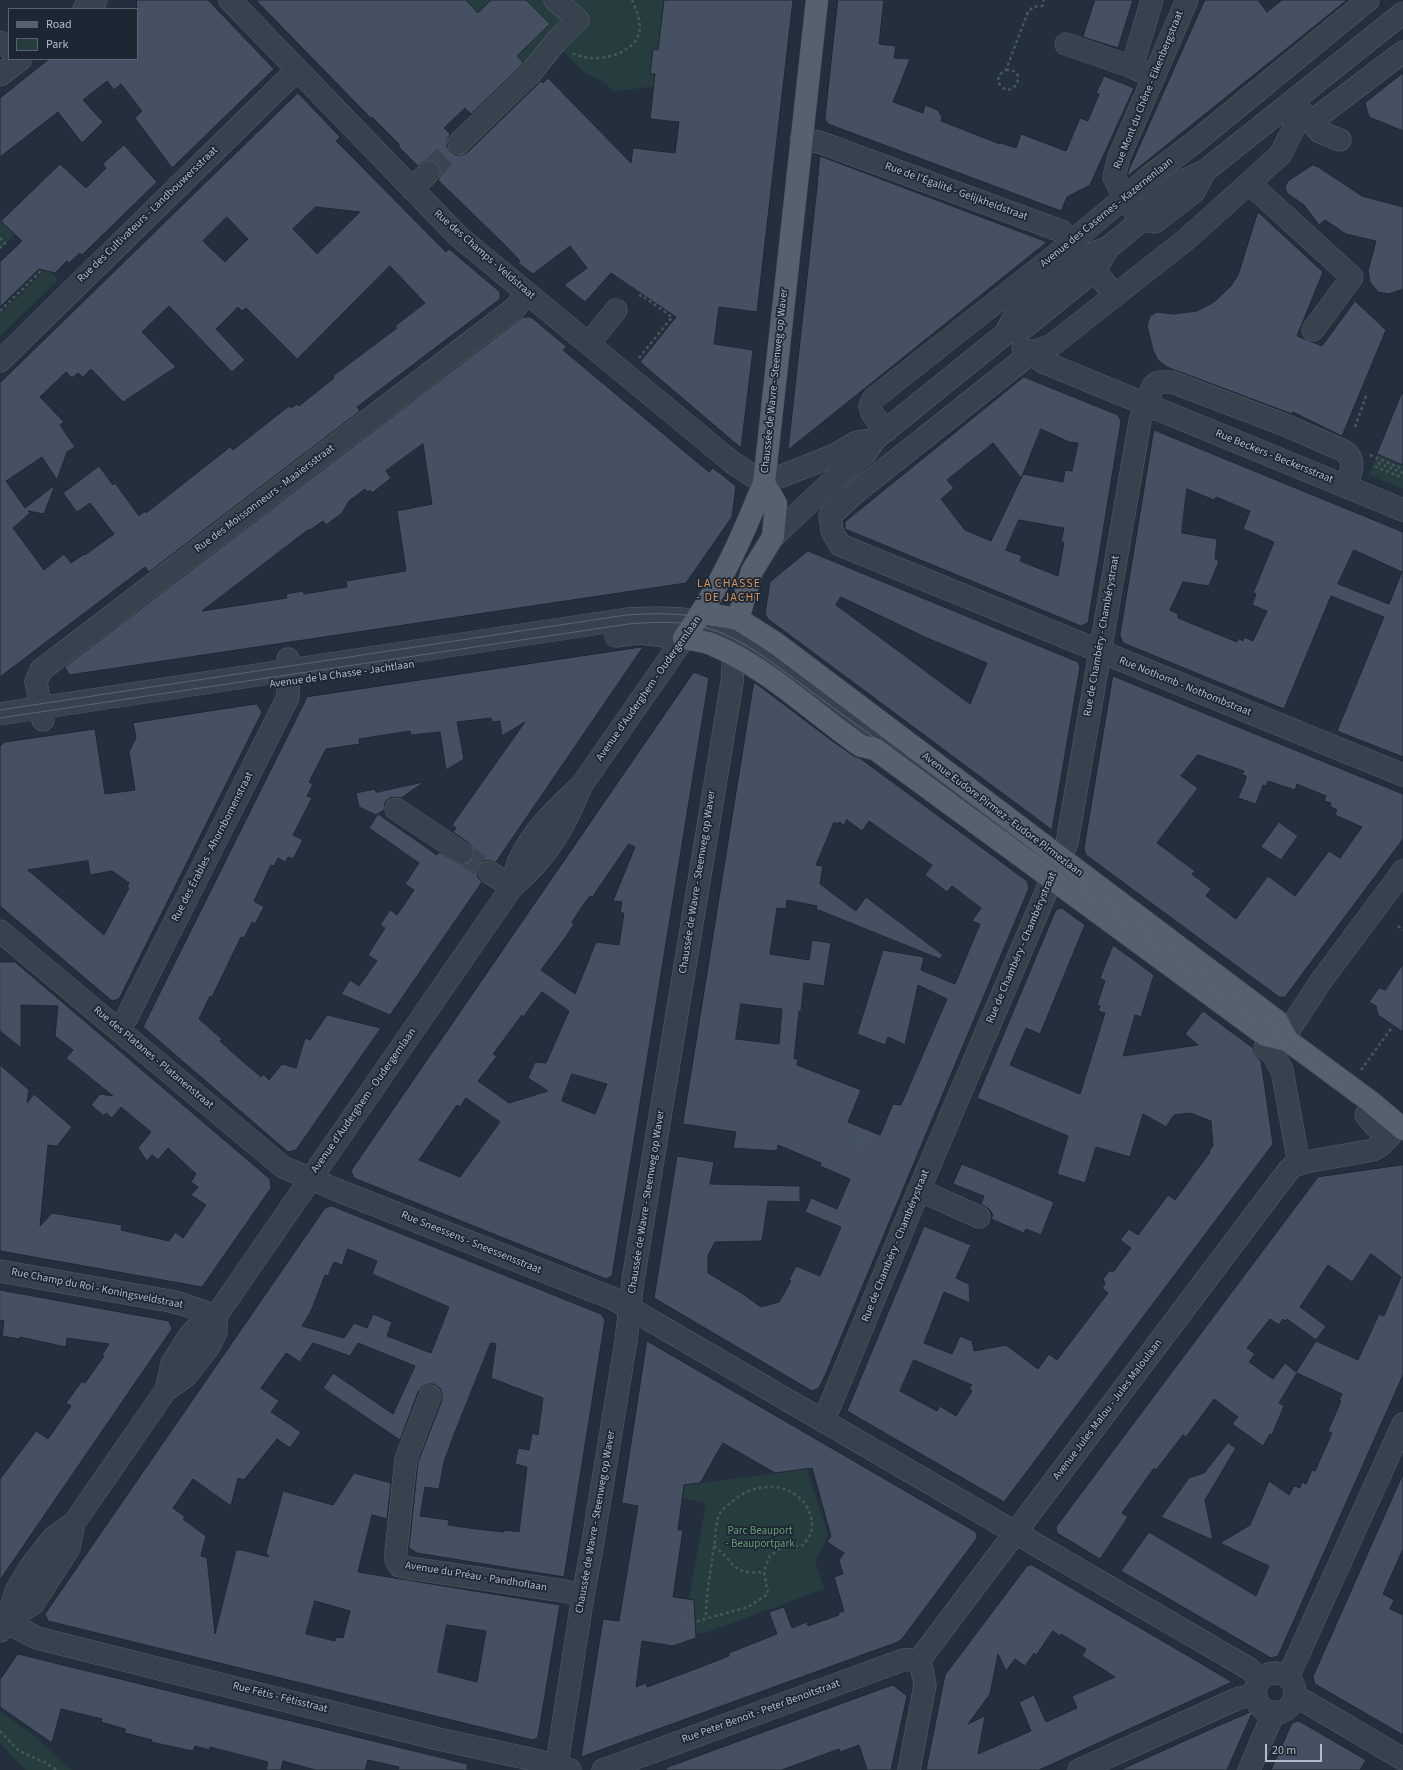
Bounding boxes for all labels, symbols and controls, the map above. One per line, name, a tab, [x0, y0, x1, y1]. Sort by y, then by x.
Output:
legend	[8, 8, 138, 60]
street label: Rue Mont du Chêne - Eikenbergstraat	[1111, 9, 1187, 171]
text: Road	[46, 16, 72, 33]
text: Park	[46, 36, 68, 53]
street label: Rue des Cultivateurs - Landbouwersstraat	[75, 144, 221, 286]
street label: Avenue des Casernes - Kazernenlaan	[1038, 155, 1176, 271]
street label: Rue de l'Égalité - Gelijkheidstraat	[883, 160, 1029, 224]
street label: Rue des Champs - Veldstraat	[431, 207, 537, 303]
street label: Chaussée de Wavre - Steenweg op Waver	[759, 288, 791, 474]
street label: Rue Beckers - Beckersstraat	[1213, 427, 1335, 487]
street label: Rue des Moissonneurs - Maaiersstraat	[192, 442, 338, 556]
street label: Rue de Chambéry - Chambérystraat	[1081, 554, 1123, 718]
district label: LA CHASSE - DE JACHT	[696, 577, 762, 605]
street label: Avenue d'Auderghem - Oudergemlaan	[594, 614, 704, 764]
street label: Rue Nothomb - Nothombstraat	[1117, 654, 1253, 720]
street label: Avenue de la Chasse - Jachtlaan	[269, 658, 415, 692]
street label: Avenue Eudore Pirmez - Eudore Pirmezlaan	[919, 750, 1085, 880]
street label: Rue des Érables - Ahornbomenstraat	[169, 770, 257, 924]
street label: Chaussée de Wavre - Steenweg op Waver	[677, 789, 719, 975]
street label: Rue de Chambéry - Chambérystraat	[984, 870, 1060, 1026]
street label: Rue des Platanes - Platanenstraat	[90, 1004, 216, 1112]
street label: Avenue d'Auderghem - Oudergemlaan	[309, 1026, 419, 1176]
street label: Chaussée de Wavre - Steenweg op Waver	[626, 1109, 668, 1295]
street label: Rue de Chambéry - Chambérystraat	[859, 1168, 933, 1324]
street label: Rue Sneessens - Sneessensstraat	[399, 1209, 543, 1277]
street label: Rue Champ du Roi - Koningsveldstraat	[10, 1266, 184, 1312]
street label: Avenue Jules Malou - Jules Maloulaan	[1051, 1337, 1165, 1483]
street label: Chaussée de Wavre - Steenweg op Waver	[573, 1429, 619, 1615]
park label: Parc Beauport - Beauportpark	[725, 1525, 795, 1551]
street label: Avenue du Préau - Pandhoflaan	[404, 1559, 548, 1595]
street label: Rue Peter Benoit - Peter Benoitstraat	[680, 1677, 842, 1747]
street label: Rue Fétis - Fétisstraat	[231, 1680, 329, 1716]
scale bar	[1267, 1736, 1324, 1762]
text: 20 m	[1272, 1742, 1296, 1759]

